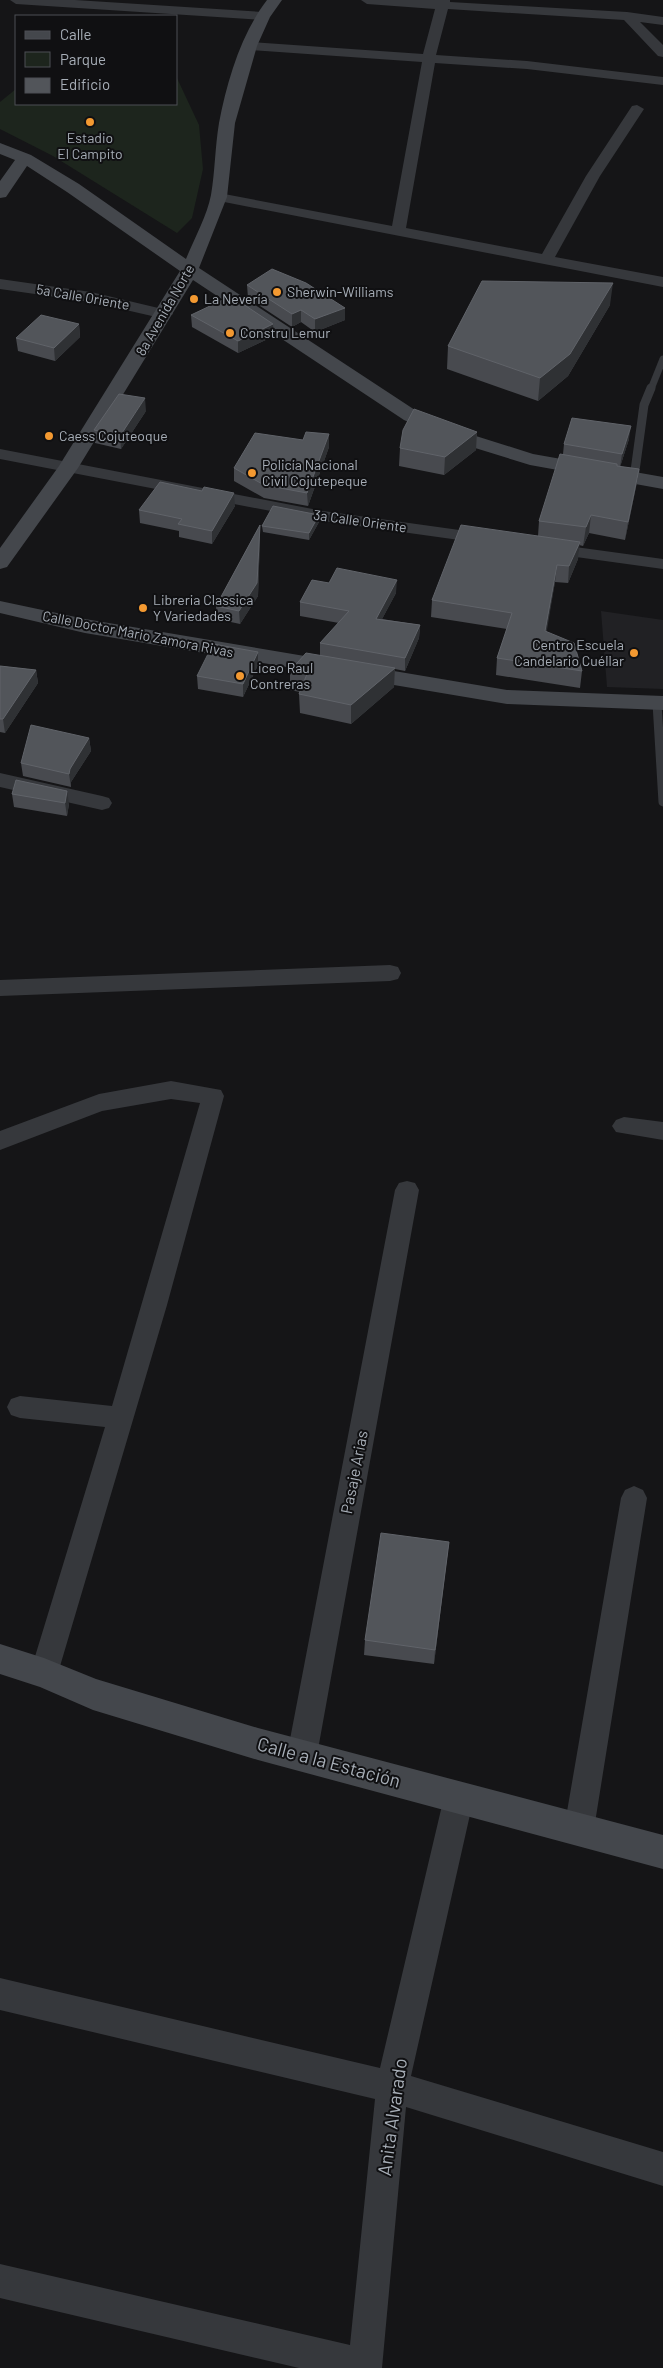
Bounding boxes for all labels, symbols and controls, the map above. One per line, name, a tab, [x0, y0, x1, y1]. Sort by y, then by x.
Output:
legend	[15, 15, 178, 105]
text: Calle	[60, 25, 92, 43]
text: Parque	[60, 50, 106, 68]
text: Edificio	[60, 75, 110, 93]
marker: Estadio El Campito	[84, 116, 96, 128]
place label: Estadio El Campito	[57, 129, 123, 162]
street label: 8a Avenida Norte	[132, 261, 198, 358]
street label: 5a Calle Oriente	[35, 280, 131, 313]
place label: Sherwin-Williams	[287, 283, 394, 300]
marker: Sherwin-Williams	[271, 286, 283, 298]
place label: La Nevería	[204, 290, 268, 307]
marker: La Nevería	[188, 293, 200, 305]
place label: Constru Lemur	[240, 324, 330, 341]
marker: Constru Lemur	[224, 327, 236, 339]
place label: Caess Cojuteoque	[59, 427, 168, 444]
marker: Caess Cojuteoque	[43, 430, 55, 442]
place label: Policía Nacional Civil Cojutepeque	[262, 456, 368, 489]
marker: Policía Nacional Civil Cojutepeque	[246, 467, 258, 479]
street label: 3a Calle Oriente	[312, 506, 408, 535]
place label: Libreria Classica Y Variedades	[153, 591, 253, 624]
marker: Libreria Classica Y Variedades	[137, 602, 149, 614]
street label: Calle Doctor Mario Zamora Rivas	[41, 607, 235, 660]
place label: Centro Escuela Candelario Cuéllar	[514, 636, 624, 669]
marker: Centro Escuela Candelario Cuéllar	[628, 647, 640, 659]
place label: Liceo Raul Contreras	[250, 659, 313, 692]
marker: Liceo Raul Contreras	[234, 670, 246, 682]
street label: Pasaje Arias	[336, 1429, 371, 1515]
street label: Calle a la Estación	[255, 1731, 403, 1792]
street label: Anita Alvarado	[372, 2057, 411, 2177]

